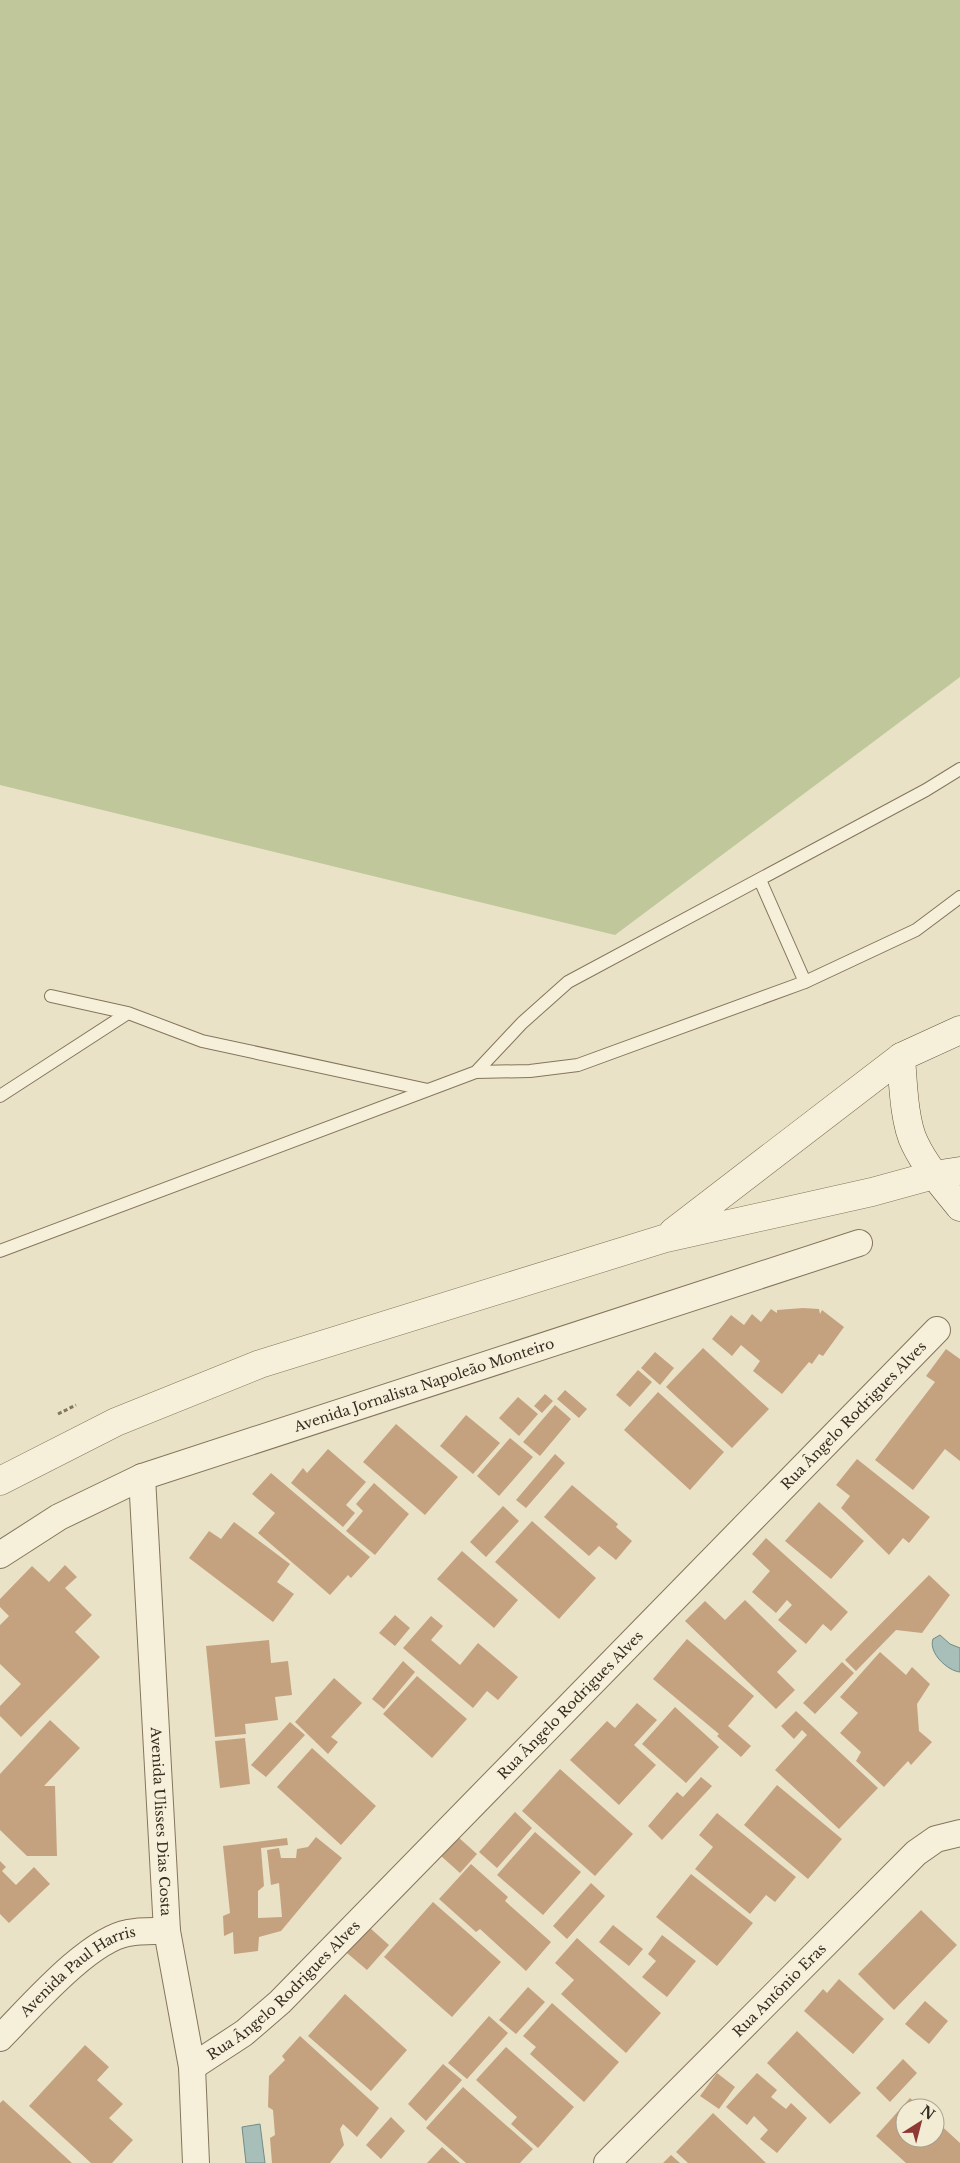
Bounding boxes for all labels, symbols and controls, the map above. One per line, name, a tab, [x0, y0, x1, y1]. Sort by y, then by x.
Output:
street label: Avenida Jornalista Napoleão Monteiro	[291, 1334, 556, 1436]
street label: Rua Ângelo Rodrigues Alves	[777, 1337, 930, 1493]
street label: Rua Ângelo Rodrigues Alves	[494, 1627, 647, 1783]
street label: Avenida Ulisses Dias Costa	[147, 1725, 175, 1917]
street label: Rua Ângelo Rodrigues Alves	[204, 1917, 364, 2064]
street label: Avenida Paul Harris	[16, 1923, 137, 2021]
street label: Rua Antônio Eras	[729, 1940, 830, 2041]
north arrow	[895, 2098, 945, 2148]
text: N	[917, 2101, 938, 2124]

